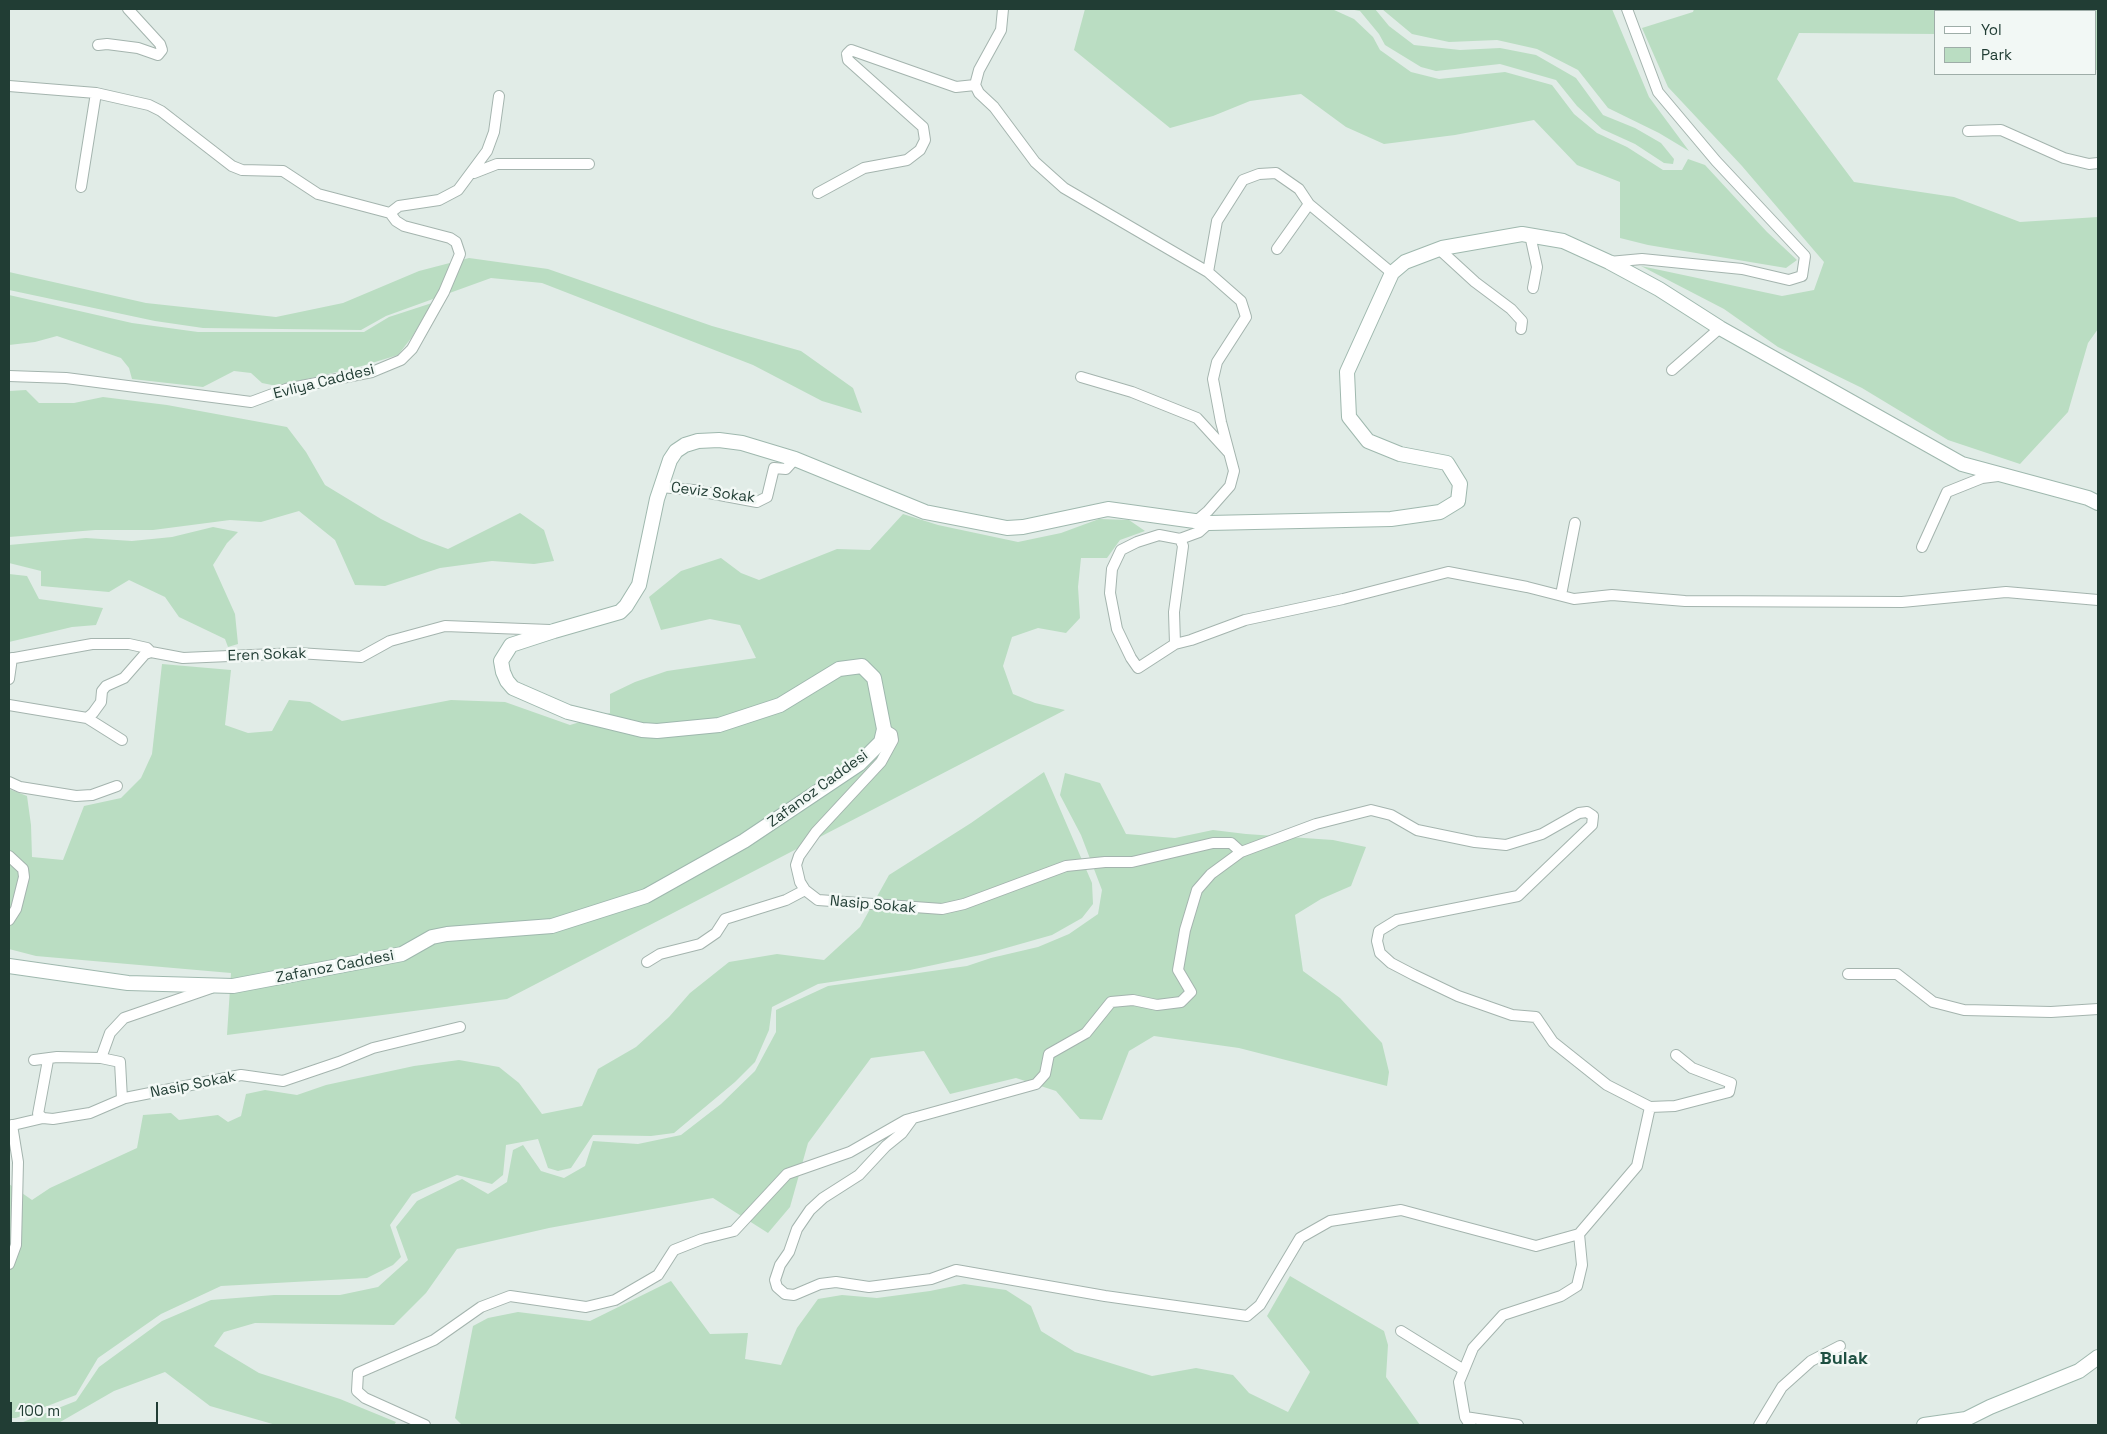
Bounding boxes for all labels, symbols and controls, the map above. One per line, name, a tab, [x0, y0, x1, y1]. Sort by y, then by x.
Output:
legend	[1934, 10, 2097, 75]
text: Yol	[1981, 20, 2002, 39]
text: Park	[1981, 45, 2012, 64]
street label: Evliya Caddesi	[272, 361, 376, 403]
street label: Ceviz Sokak	[670, 479, 756, 507]
street label: Eren Sokak	[227, 645, 307, 665]
street label: Zafanoz Caddesi	[764, 747, 872, 831]
street label: Nasip Sokak	[829, 892, 917, 918]
street label: Zafanoz Caddesi	[275, 947, 395, 987]
street label: Nasip Sokak	[149, 1068, 237, 1102]
district label: Bulak	[1820, 1348, 1868, 1370]
scale bar	[12, 1392, 160, 1424]
text: 100 m	[18, 1401, 60, 1420]

